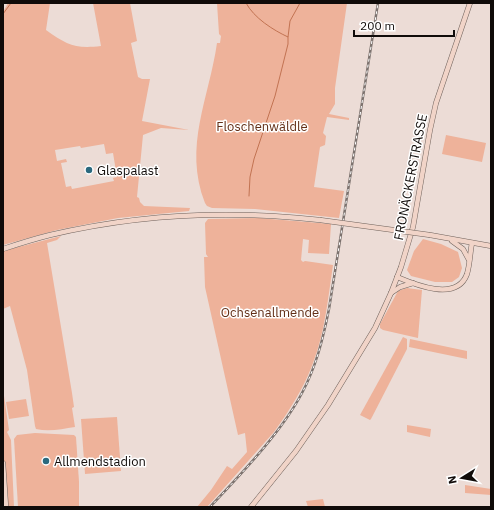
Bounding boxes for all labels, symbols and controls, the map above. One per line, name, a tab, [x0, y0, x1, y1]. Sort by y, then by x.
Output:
scale bar	[354, 12, 454, 38]
text: 200 m	[360, 18, 395, 33]
street label: FRONÄCKERSTRASSE	[390, 113, 431, 242]
park label: Floschenwäldle	[216, 118, 308, 135]
place label: Glaspalast	[97, 162, 159, 179]
marker: Glaspalast	[84, 165, 94, 175]
park label: Ochsenallmende	[221, 304, 319, 321]
place label: Allmendstadion	[54, 453, 146, 470]
marker: Allmendstadion	[41, 456, 51, 466]
north arrow	[442, 458, 482, 498]
text: N	[445, 475, 460, 485]

